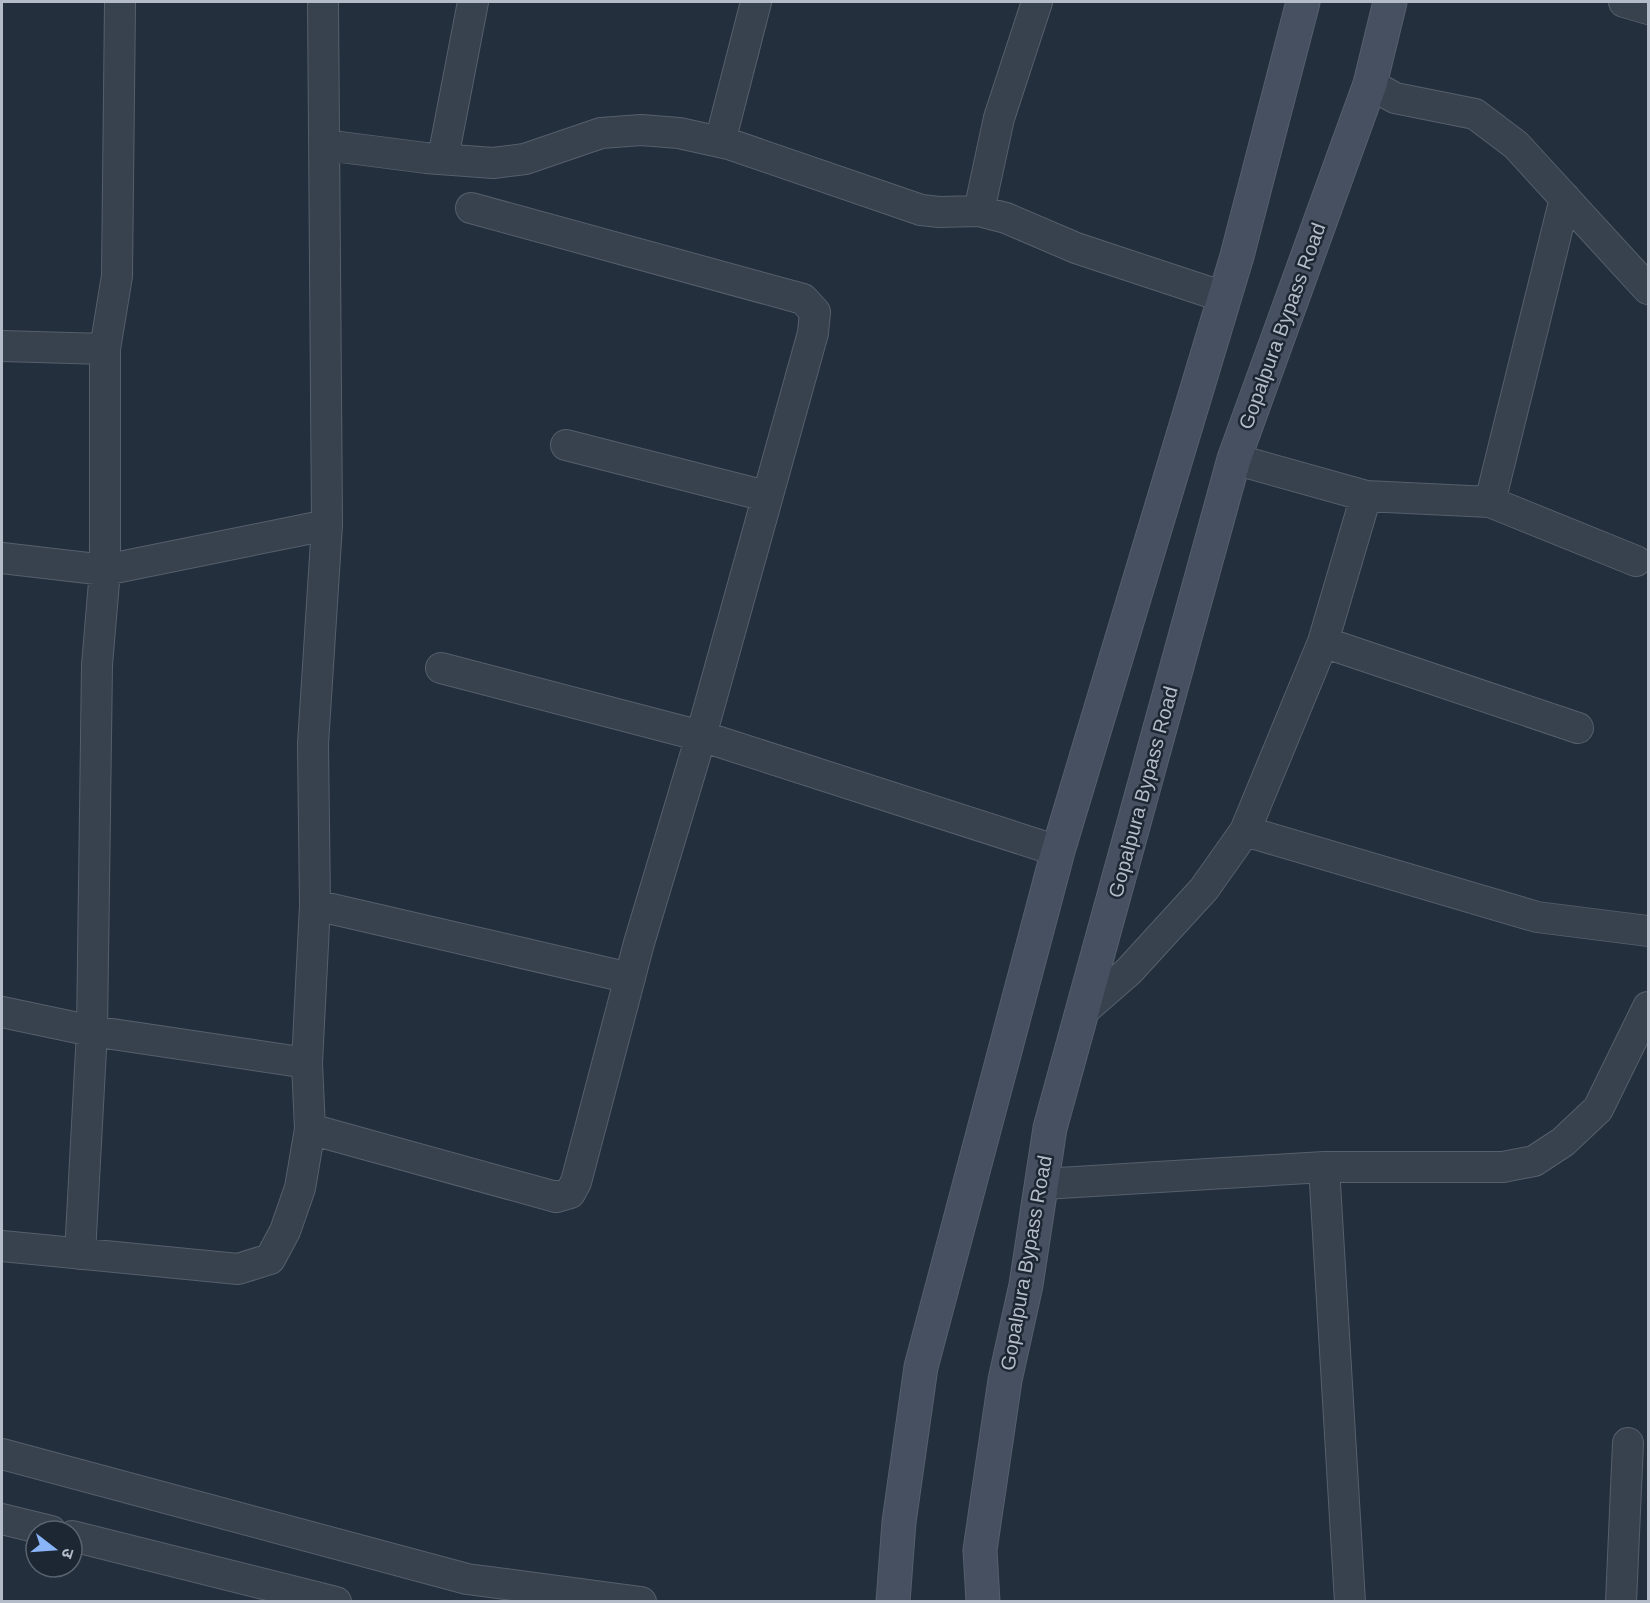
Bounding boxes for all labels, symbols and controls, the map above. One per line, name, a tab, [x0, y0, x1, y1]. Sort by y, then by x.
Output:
street label: Gopalpura Bypass Road	[1234, 220, 1330, 432]
street label: Gopalpura Bypass Road	[1104, 684, 1182, 900]
street label: Gopalpura Bypass Road	[996, 1154, 1056, 1372]
north arrow	[24, 1519, 84, 1579]
text: उ	[58, 1546, 77, 1561]

